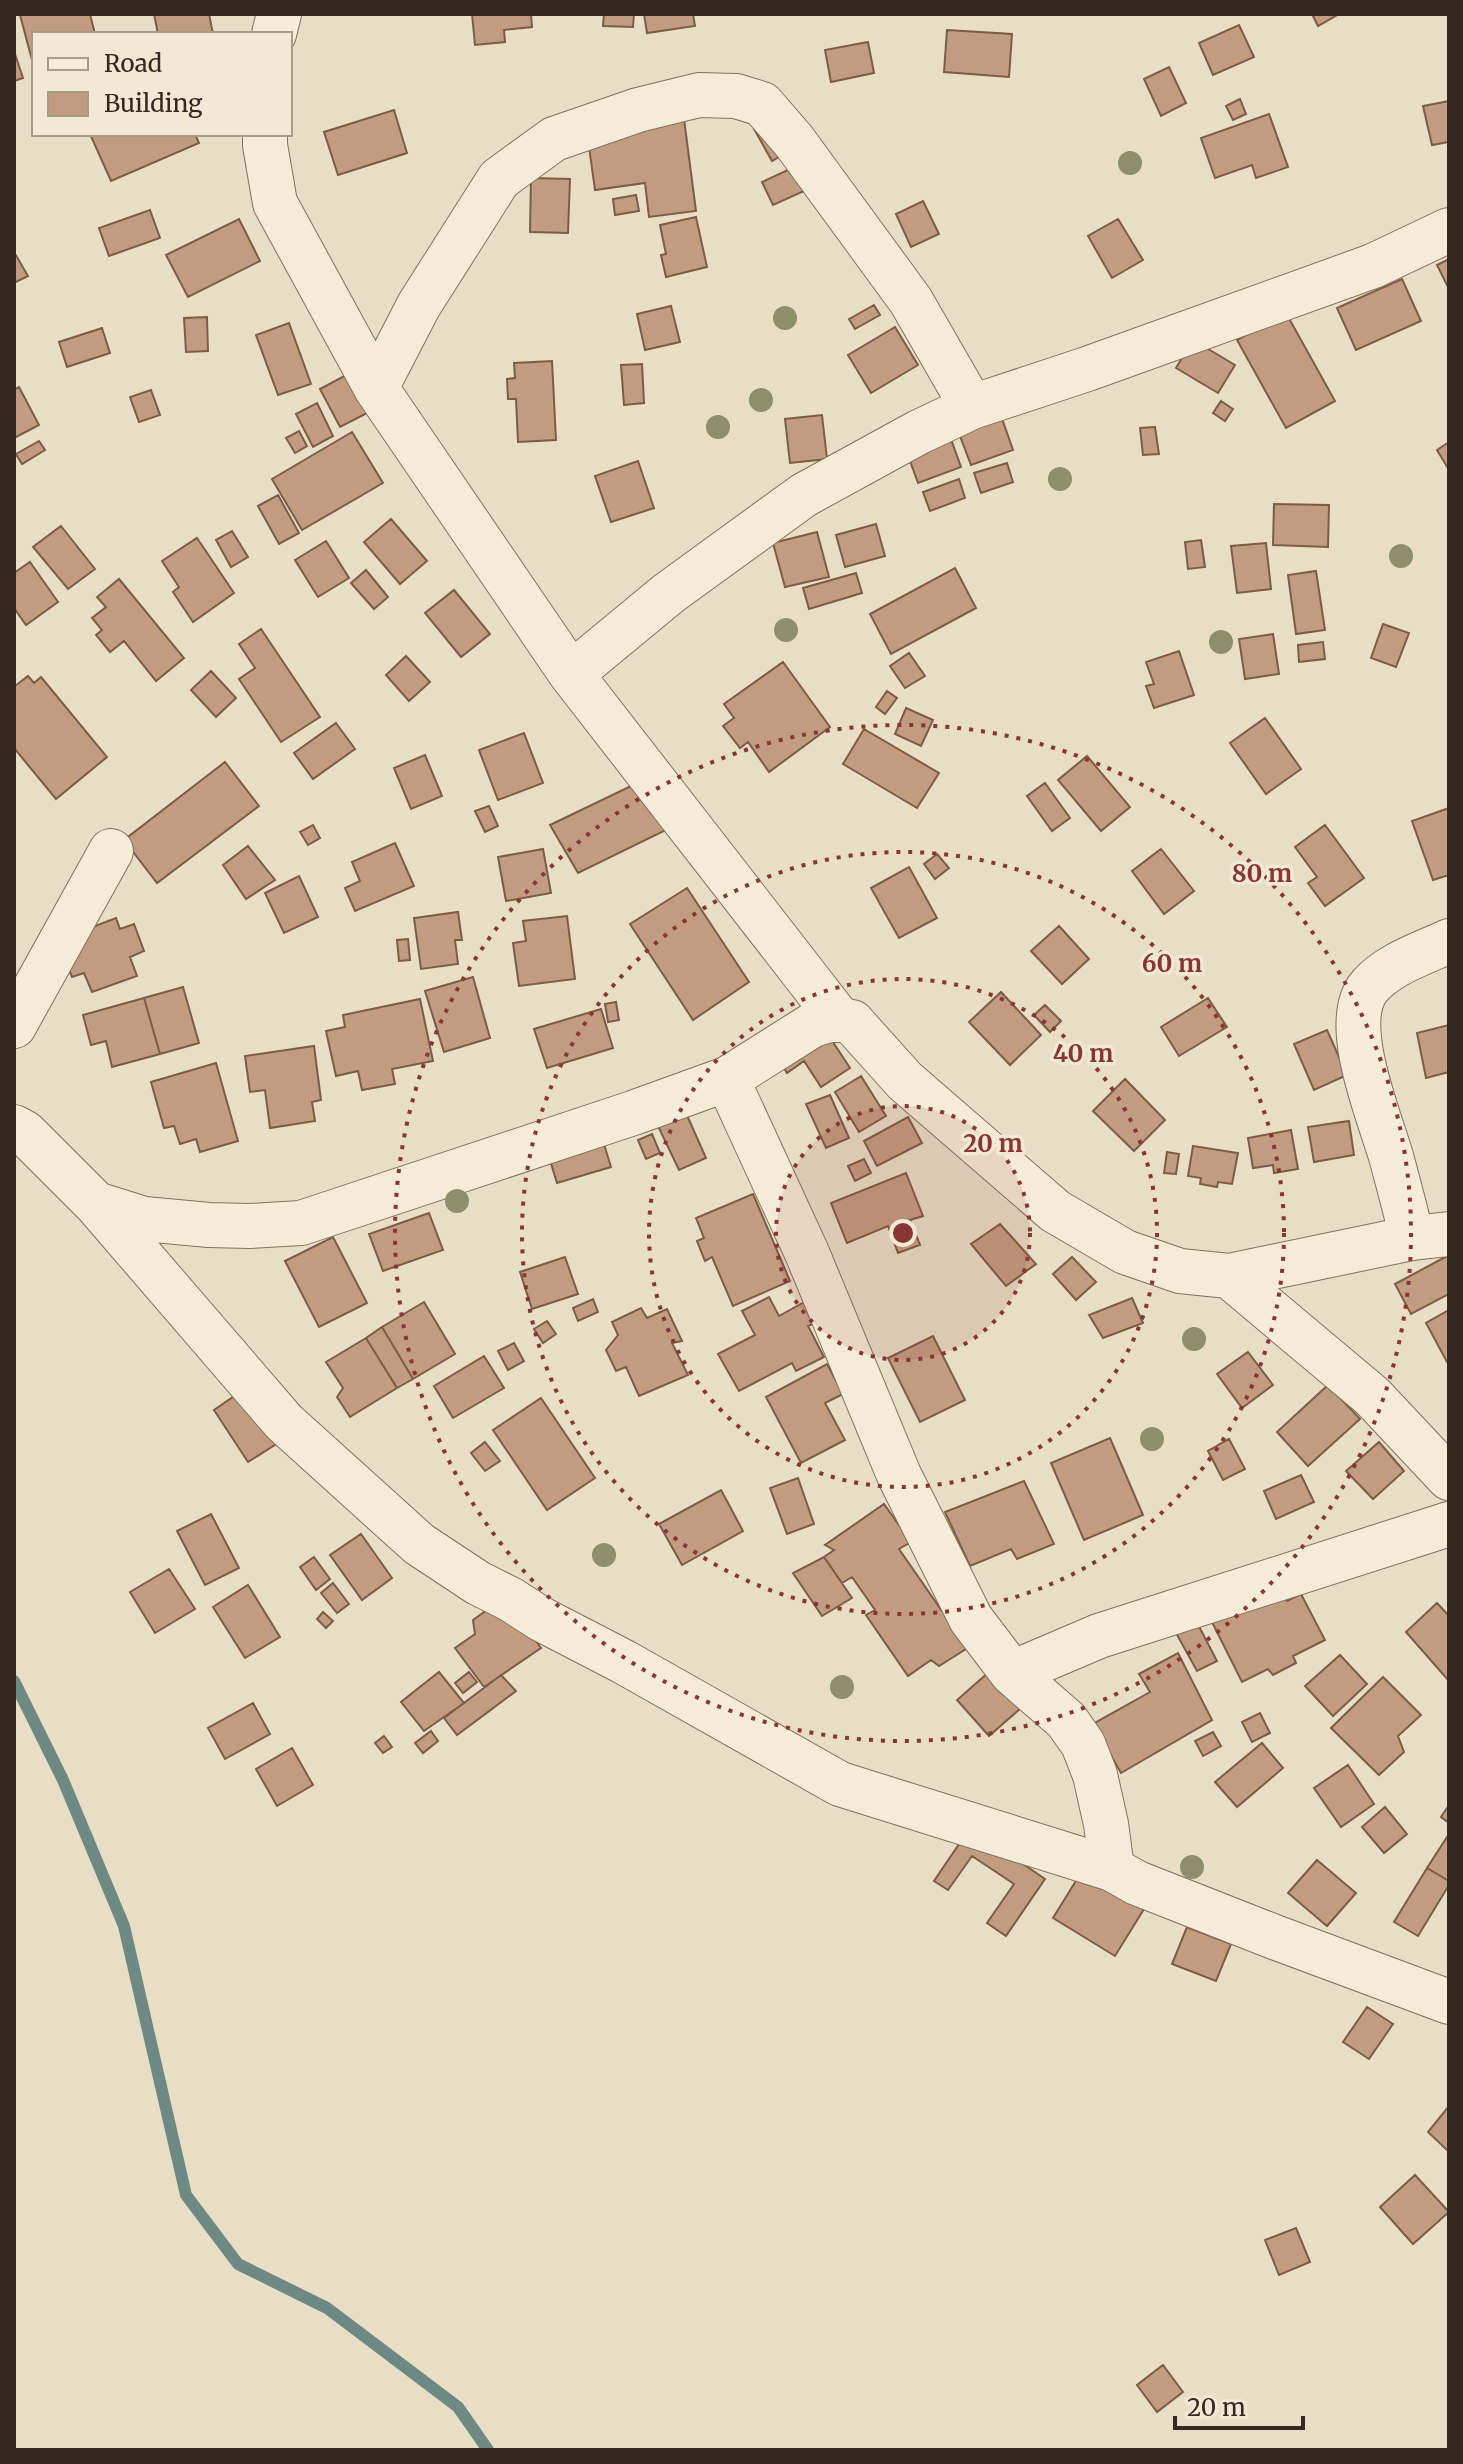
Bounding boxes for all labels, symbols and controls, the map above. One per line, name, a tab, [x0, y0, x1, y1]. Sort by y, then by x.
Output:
legend	[32, 32, 292, 136]
text: Road	[104, 48, 162, 79]
text: Building	[104, 88, 203, 119]
text: 80 m	[1232, 858, 1292, 889]
text: 60 m	[1142, 948, 1202, 979]
text: 40 m	[1053, 1038, 1113, 1069]
text: 20 m	[963, 1128, 1023, 1159]
centre of rings	[889, 1219, 917, 1247]
scale bar	[1175, 2380, 1303, 2430]
text: 20 m	[1187, 2392, 1246, 2423]

